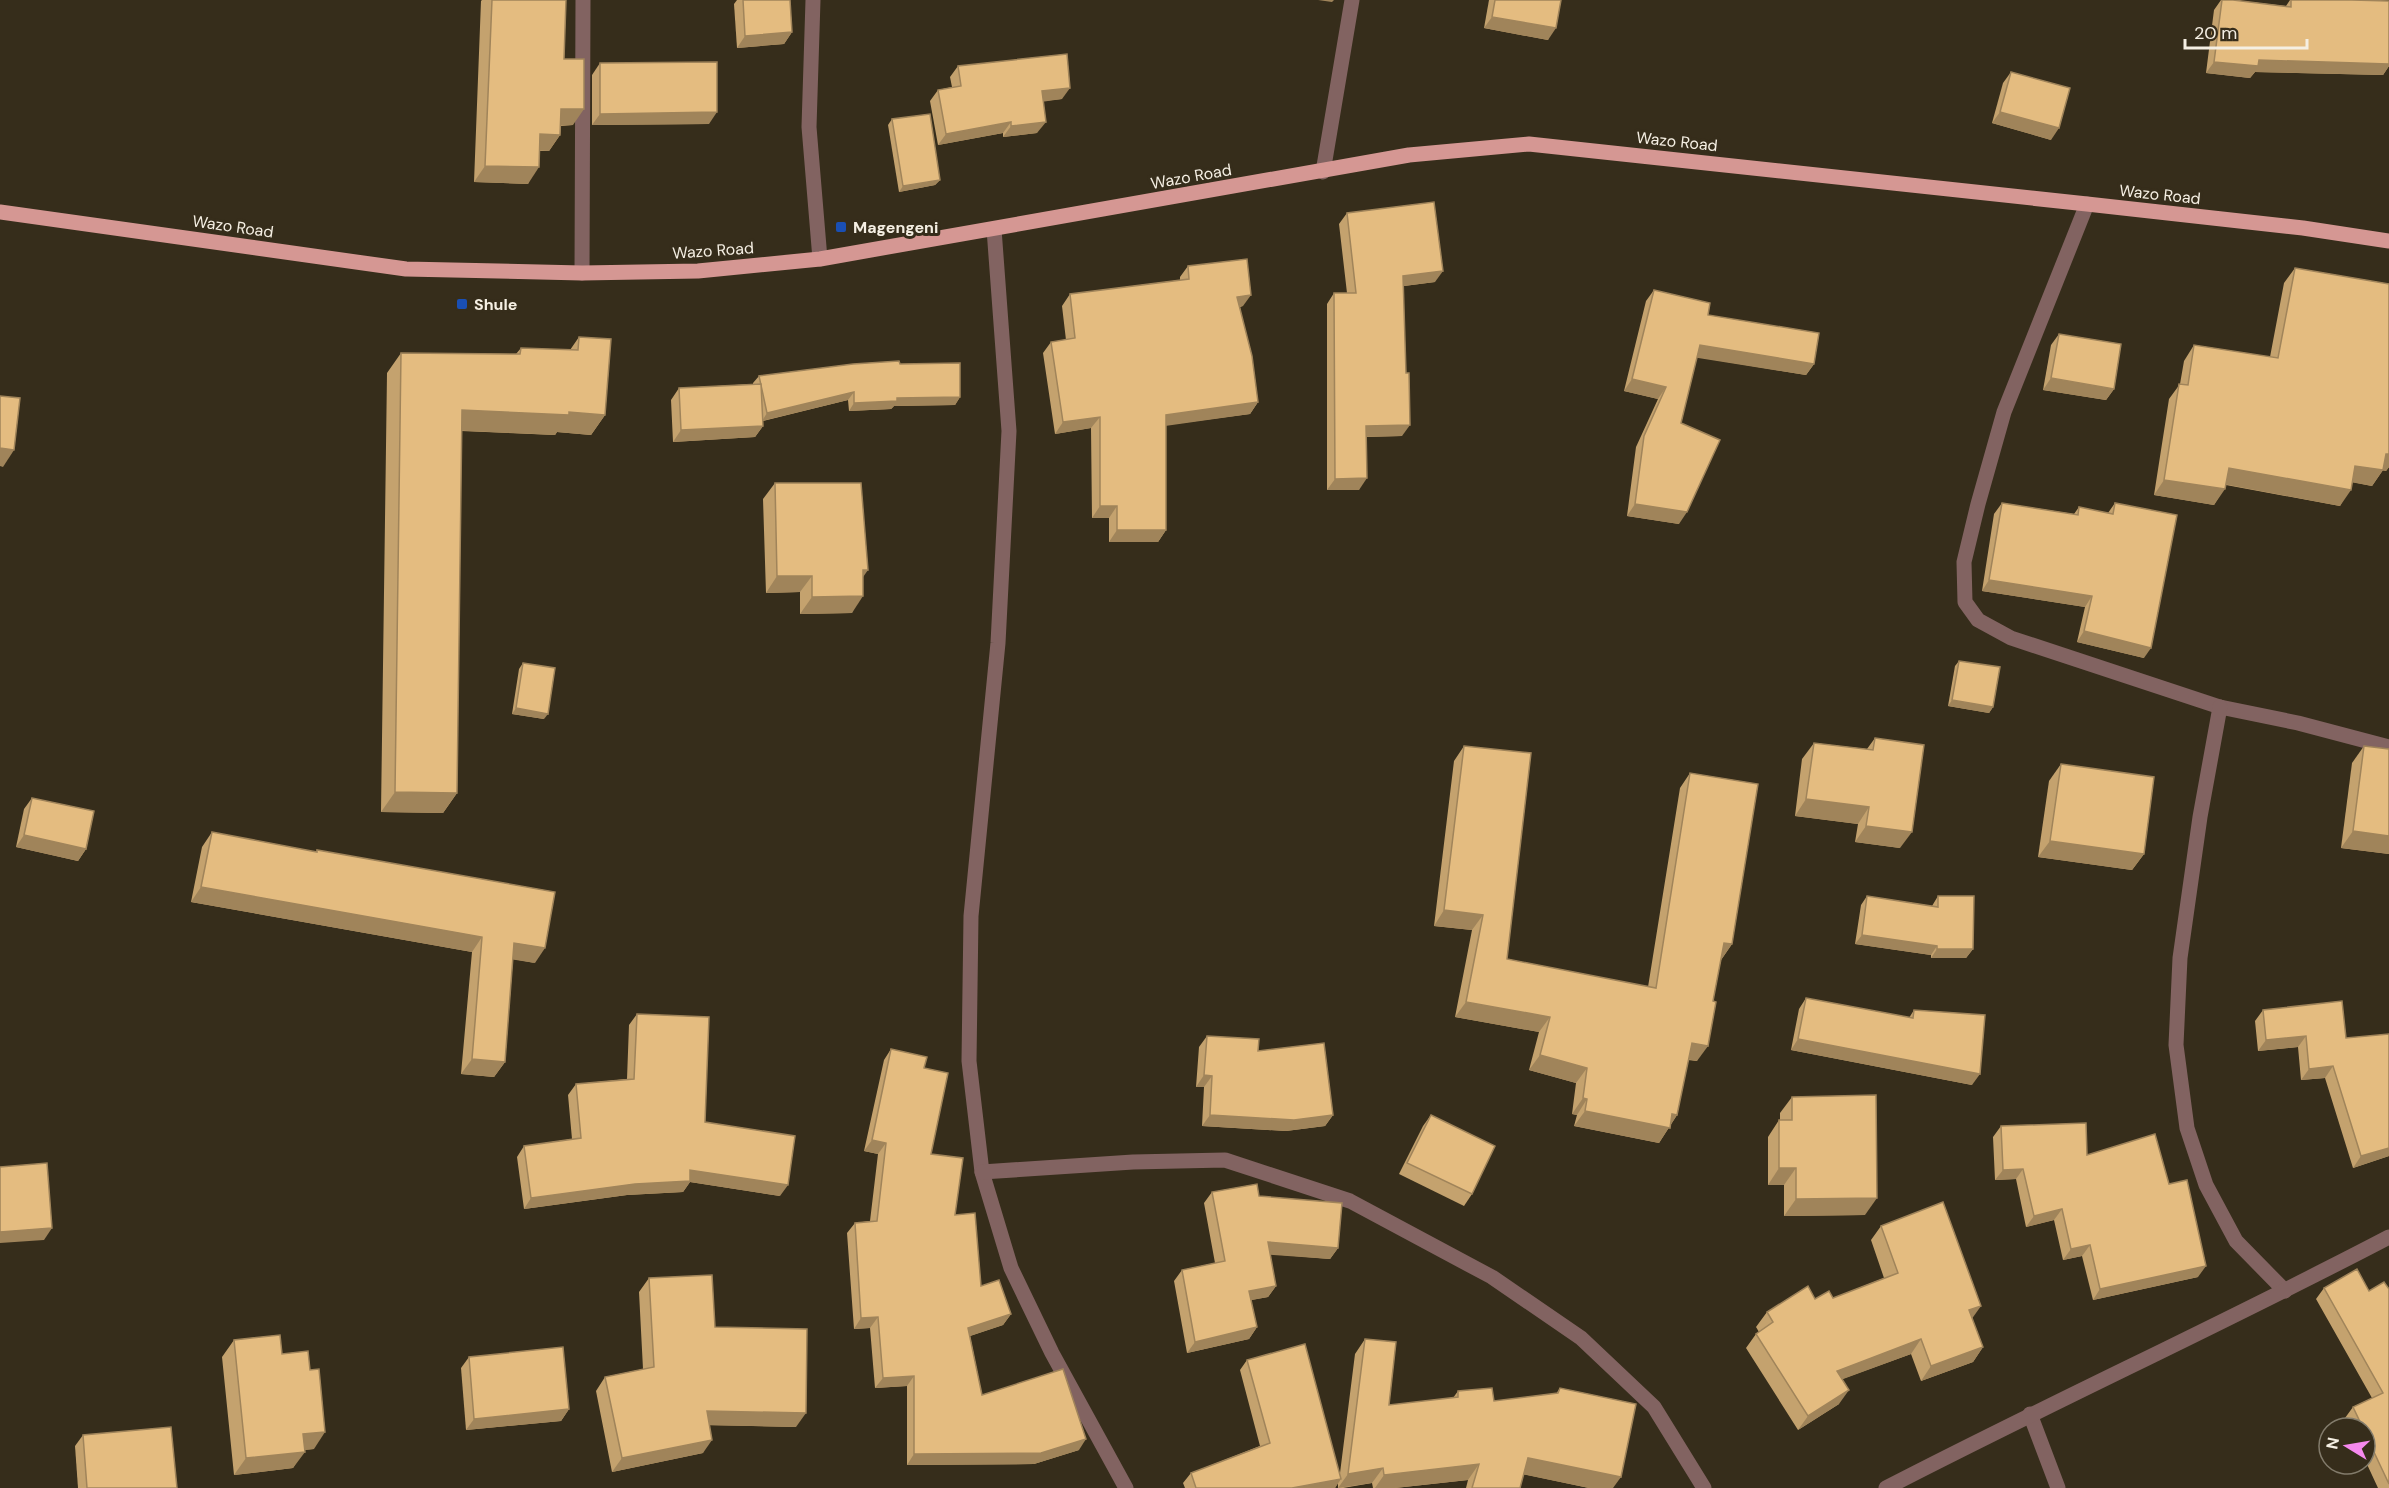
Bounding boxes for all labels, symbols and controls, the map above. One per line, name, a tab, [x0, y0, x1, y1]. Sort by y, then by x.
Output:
scale bar	[2185, 12, 2306, 50]
text: 20 m	[2194, 21, 2237, 45]
street label: Wazo Road	[1635, 127, 1719, 156]
street label: Wazo Road	[1149, 159, 1233, 194]
street label: Wazo Road	[2118, 180, 2202, 209]
street label: Wazo Road	[191, 210, 275, 243]
place label: Magengeni	[853, 217, 938, 238]
marker: Magengeni	[834, 220, 848, 234]
street label: Wazo Road	[672, 237, 755, 264]
place label: Shule	[474, 294, 517, 315]
marker: Shule	[455, 297, 469, 311]
north arrow	[2317, 1416, 2377, 1476]
text: N	[2321, 1436, 2344, 1451]

